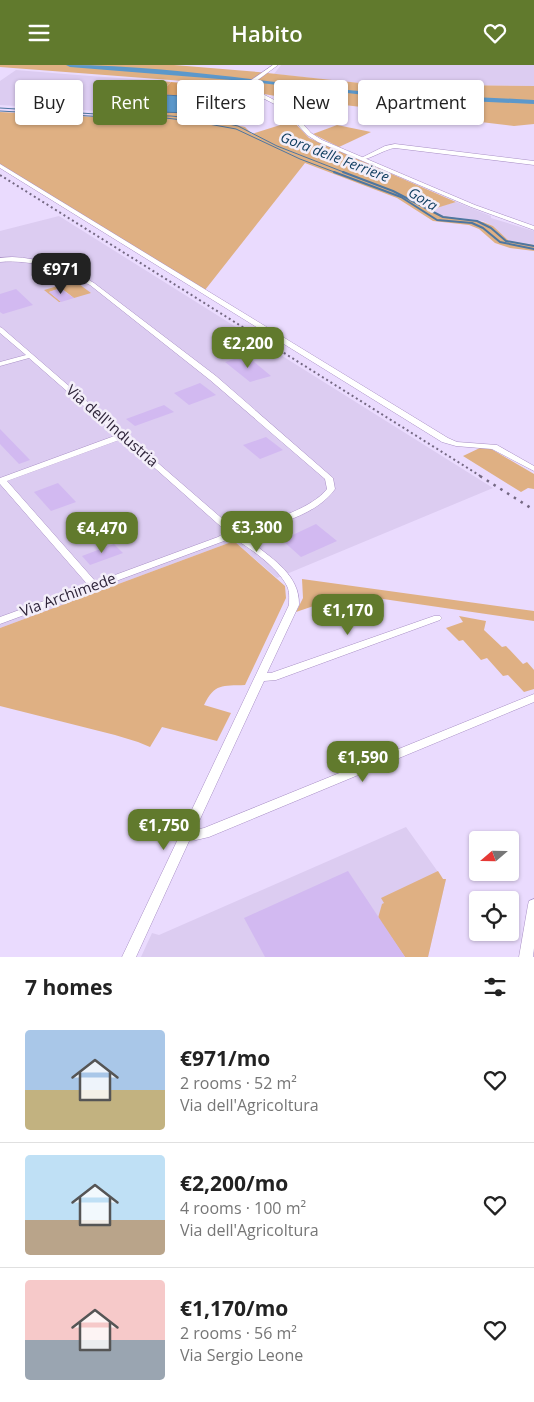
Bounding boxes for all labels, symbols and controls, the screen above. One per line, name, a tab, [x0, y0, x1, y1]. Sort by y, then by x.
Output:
text: Habito	[231, 18, 303, 48]
icon: menu	[25, 19, 53, 47]
icon: heart	[481, 19, 509, 47]
chip: Buy	[15, 80, 83, 125]
chip: Rent	[93, 80, 167, 125]
chip: Filters	[177, 80, 264, 125]
chip: New	[274, 80, 348, 125]
chip: Apartment	[358, 80, 484, 125]
water label: Gora delle Ferriere	[278, 127, 392, 186]
water label: Gora	[405, 182, 441, 215]
pin: €971	[31, 253, 91, 295]
text: €971	[43, 258, 79, 280]
pin: €2,200	[207, 327, 289, 369]
text: €2,200	[223, 332, 273, 354]
street label: Via dell'Industria	[62, 380, 163, 471]
pin: €4,470	[61, 511, 143, 554]
pin: €3,300	[216, 511, 298, 553]
text: €3,300	[232, 516, 282, 538]
text: €4,470	[77, 517, 127, 539]
street label: Via Archimede	[17, 567, 118, 621]
pin: €1,170	[307, 593, 389, 636]
text: €1,170	[323, 599, 373, 621]
pin: €1,590	[322, 741, 404, 783]
text: €1,590	[338, 746, 388, 768]
pin: €1,750	[123, 809, 205, 851]
text: €1,750	[139, 814, 189, 836]
north arrow	[469, 831, 519, 881]
map controls	[469, 831, 519, 941]
button: locate	[469, 891, 519, 941]
text: 7 homes	[25, 973, 113, 1001]
icon: filters	[481, 973, 509, 1001]
text: €971/mo	[180, 1044, 270, 1072]
icon: home	[65, 1050, 125, 1110]
icon: heart	[481, 1066, 509, 1094]
text: 2 rooms · 52 m²	[180, 1072, 297, 1094]
text: Via dell'Agricoltura	[180, 1094, 319, 1116]
text: €2,200/mo	[180, 1169, 288, 1197]
icon: home	[65, 1175, 125, 1235]
icon: heart	[481, 1191, 509, 1219]
text: 4 rooms · 100 m²	[180, 1197, 306, 1219]
text: Via dell'Agricoltura	[180, 1219, 319, 1241]
text: €1,170/mo	[180, 1294, 288, 1322]
icon: home	[65, 1300, 125, 1360]
icon: heart	[481, 1316, 509, 1344]
text: 2 rooms · 56 m²	[180, 1322, 297, 1344]
text: Via Sergio Leone	[180, 1344, 303, 1366]

